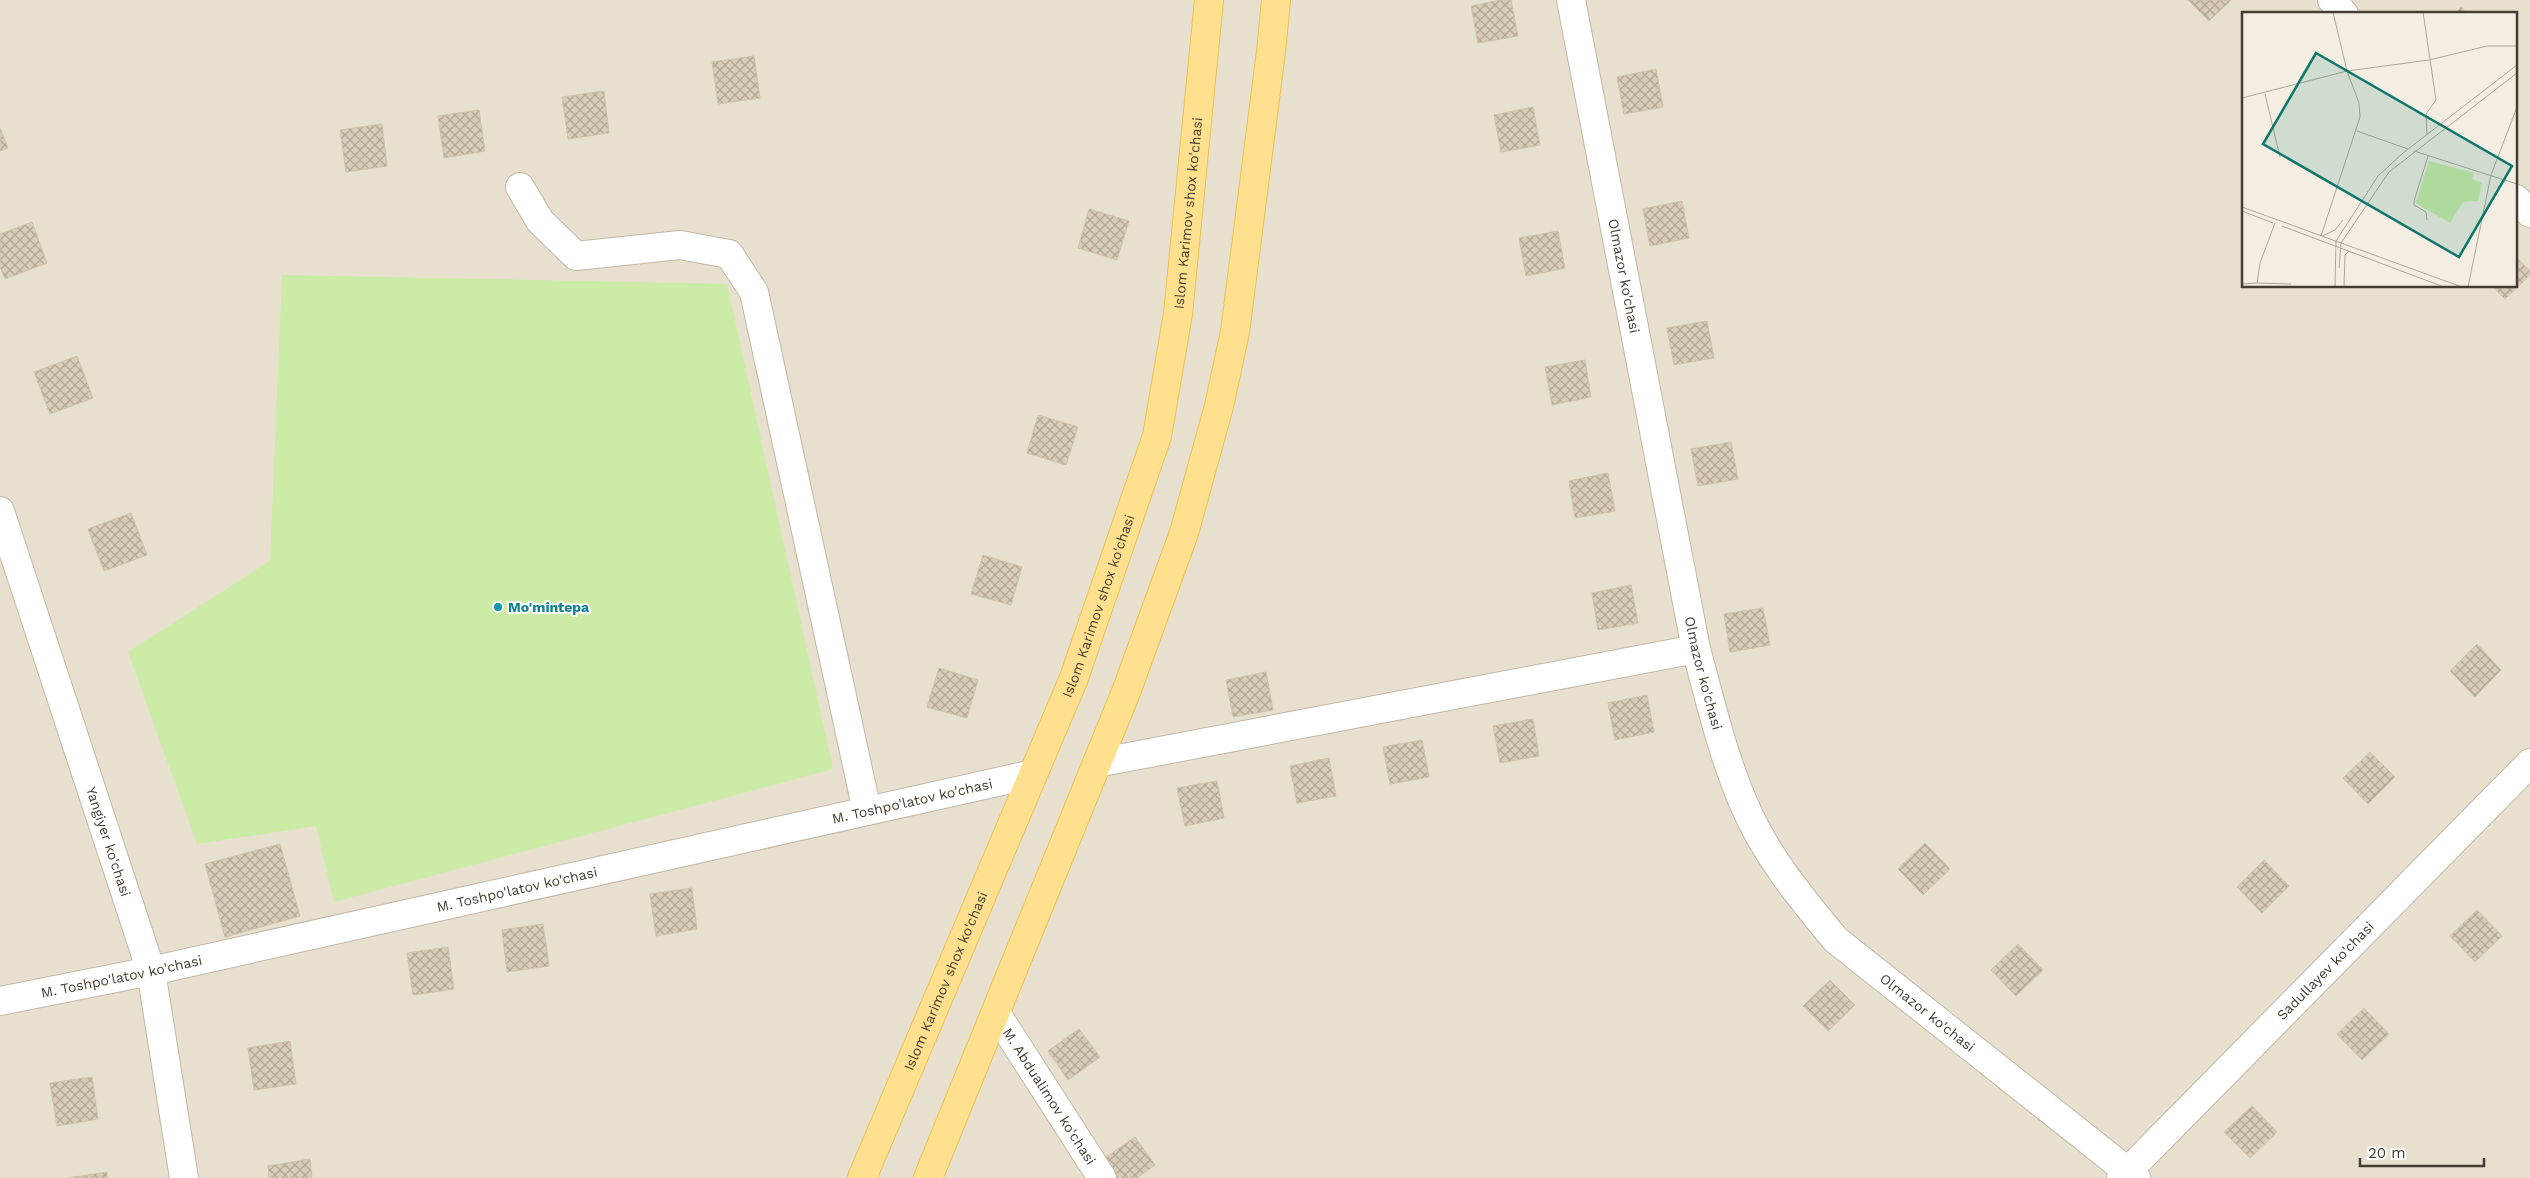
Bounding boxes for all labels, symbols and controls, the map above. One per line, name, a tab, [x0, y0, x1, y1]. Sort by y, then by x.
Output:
inset map	[2242, 12, 2518, 288]
street label: Islom Karimov shox ko'chasi	[1171, 117, 1205, 310]
street label: Olmazor ko'chasi	[1605, 217, 1643, 335]
street label: Islom Karimov shox ko'chasi	[1059, 512, 1137, 700]
place label: Mo'mintepa	[508, 599, 590, 615]
marker: Mo'mintepa	[492, 601, 504, 613]
street label: Olmazor ko'chasi	[1682, 615, 1725, 732]
street label: M. Toshpo'latov ko'chasi	[830, 775, 994, 827]
street label: Yangiyer ko'chasi	[83, 785, 134, 899]
street label: M. Toshpo'latov ko'chasi	[435, 864, 599, 915]
street label: Islom Karimov shox ko'chasi	[901, 889, 991, 1073]
street label: Sadullayev ko'chasi	[2273, 918, 2377, 1023]
street label: M. Toshpo'latov ko'chasi	[40, 952, 204, 1001]
street label: Olmazor ko'chasi	[1877, 970, 1978, 1055]
street label: M. Abdualimov ko'chasi	[1000, 1025, 1099, 1168]
scale bar	[2360, 1136, 2484, 1168]
text: 20 m	[2368, 1144, 2406, 1162]

